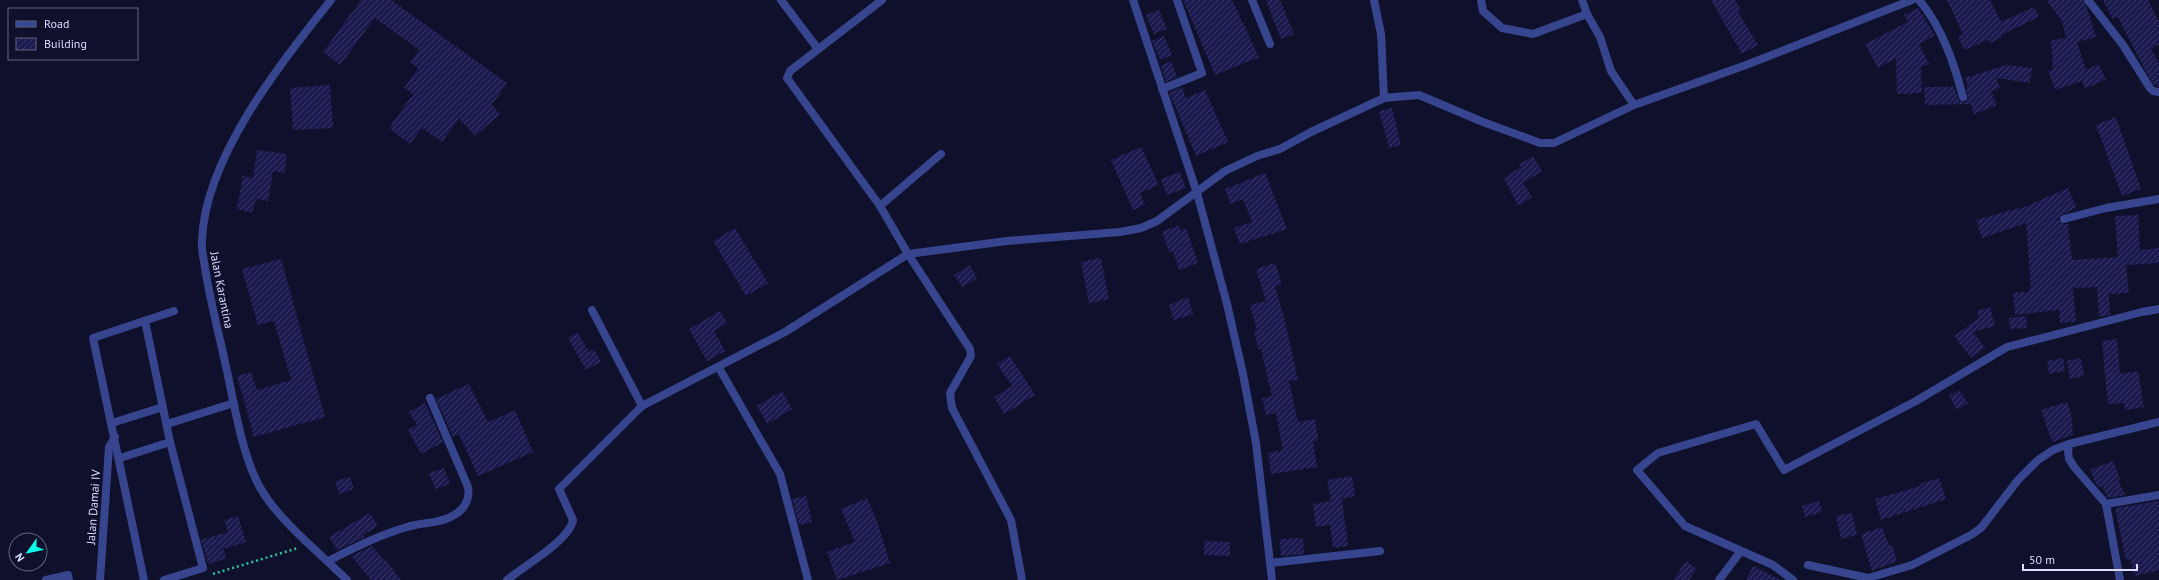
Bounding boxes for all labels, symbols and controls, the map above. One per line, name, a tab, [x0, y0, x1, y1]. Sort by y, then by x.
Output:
legend	[8, 8, 138, 60]
text: Road	[44, 16, 69, 31]
text: Building	[44, 36, 87, 51]
street label: Jalan Karantina	[207, 249, 237, 330]
street label: Jalan Damai IV	[83, 469, 103, 546]
north arrow	[8, 532, 48, 572]
scale bar	[2023, 546, 2137, 572]
text: N	[12, 551, 27, 564]
text: 50 m	[2029, 552, 2055, 567]

